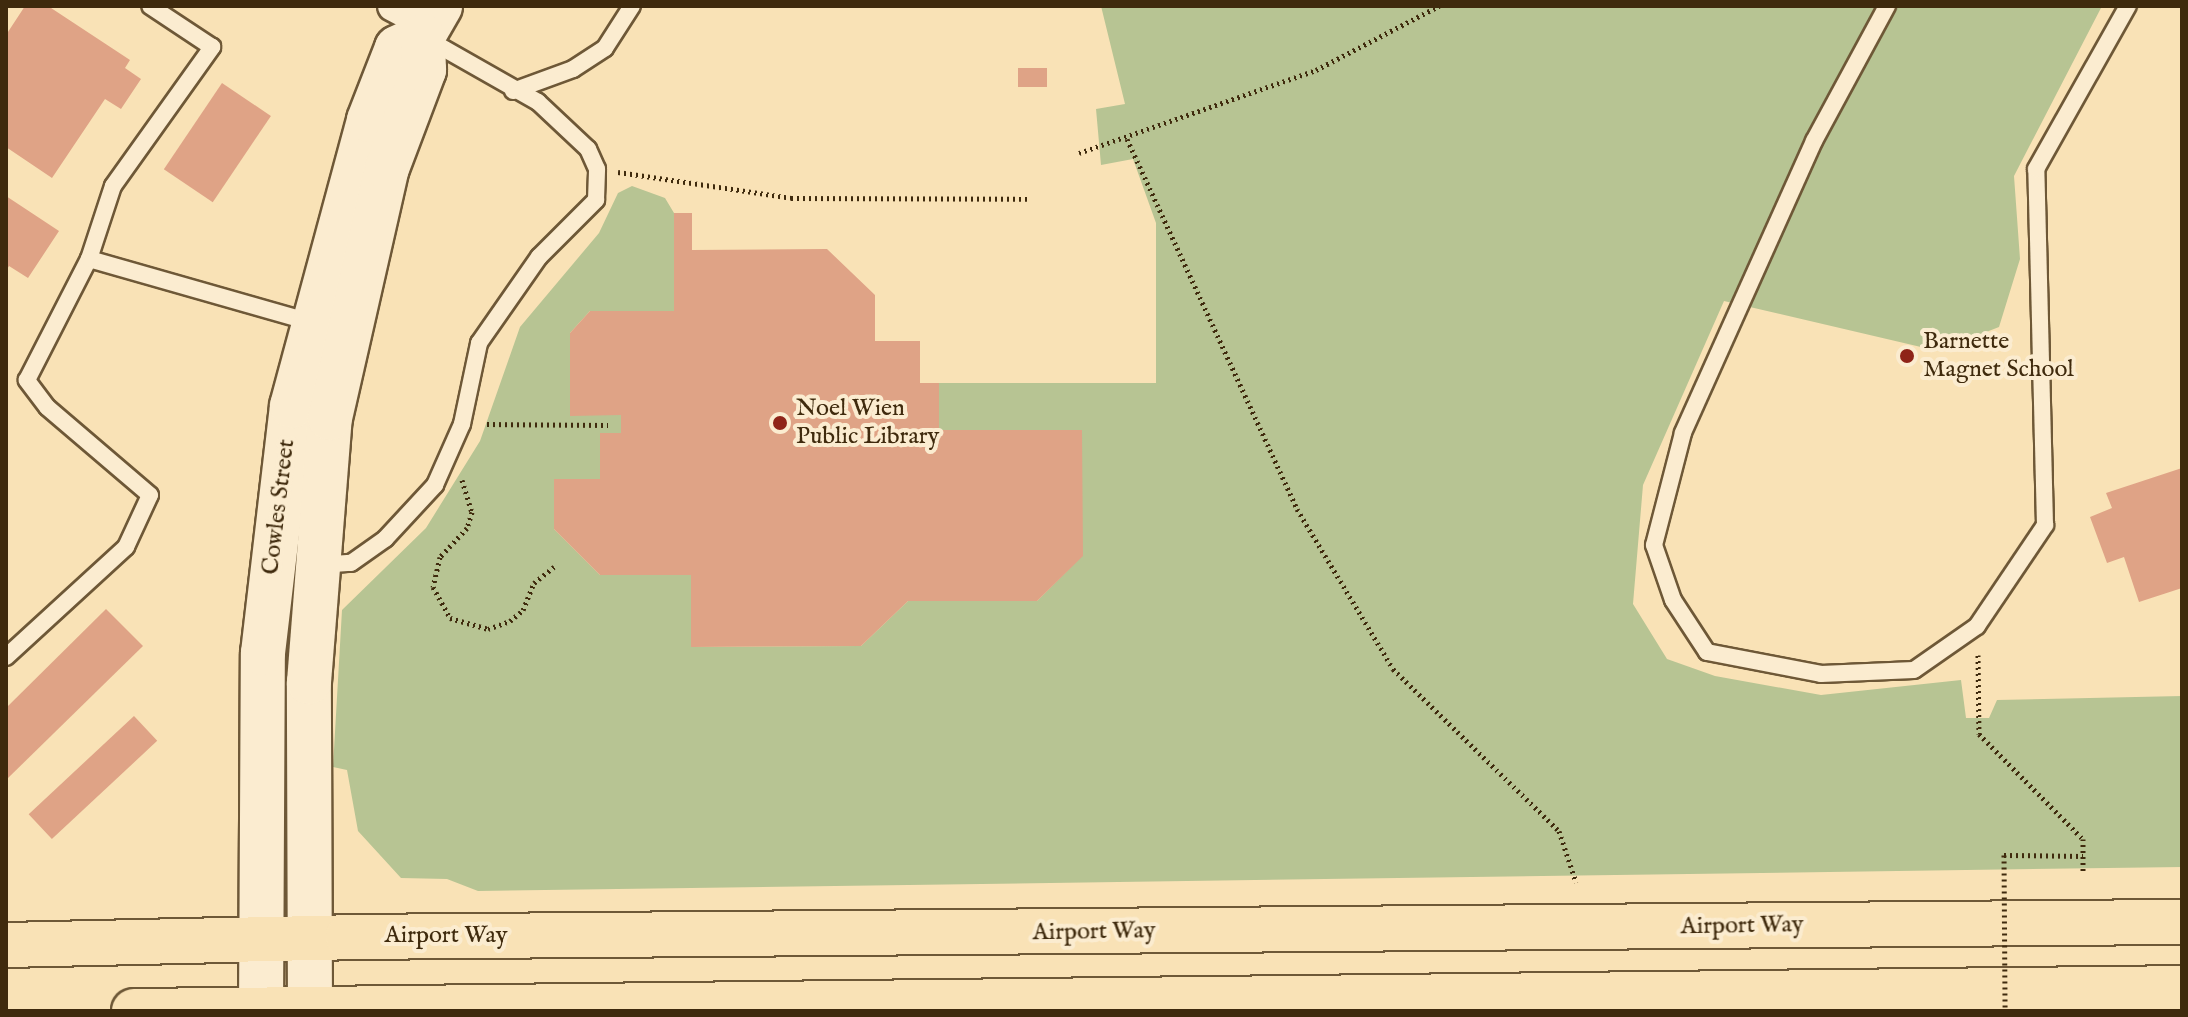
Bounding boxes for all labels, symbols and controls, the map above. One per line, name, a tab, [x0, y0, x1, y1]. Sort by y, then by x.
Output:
place label: Barnette Magnet School	[1923, 328, 2074, 384]
marker: Barnette Magnet School	[1898, 347, 1916, 365]
place label: Noel Wien Public Library	[796, 395, 939, 451]
marker: Noel Wien Public Library	[771, 414, 789, 432]
street label: Cowles Street	[256, 438, 302, 576]
street label: Airport Way	[1680, 911, 1804, 941]
street label: Airport Way	[1032, 917, 1156, 947]
street label: Airport Way	[385, 922, 507, 950]

